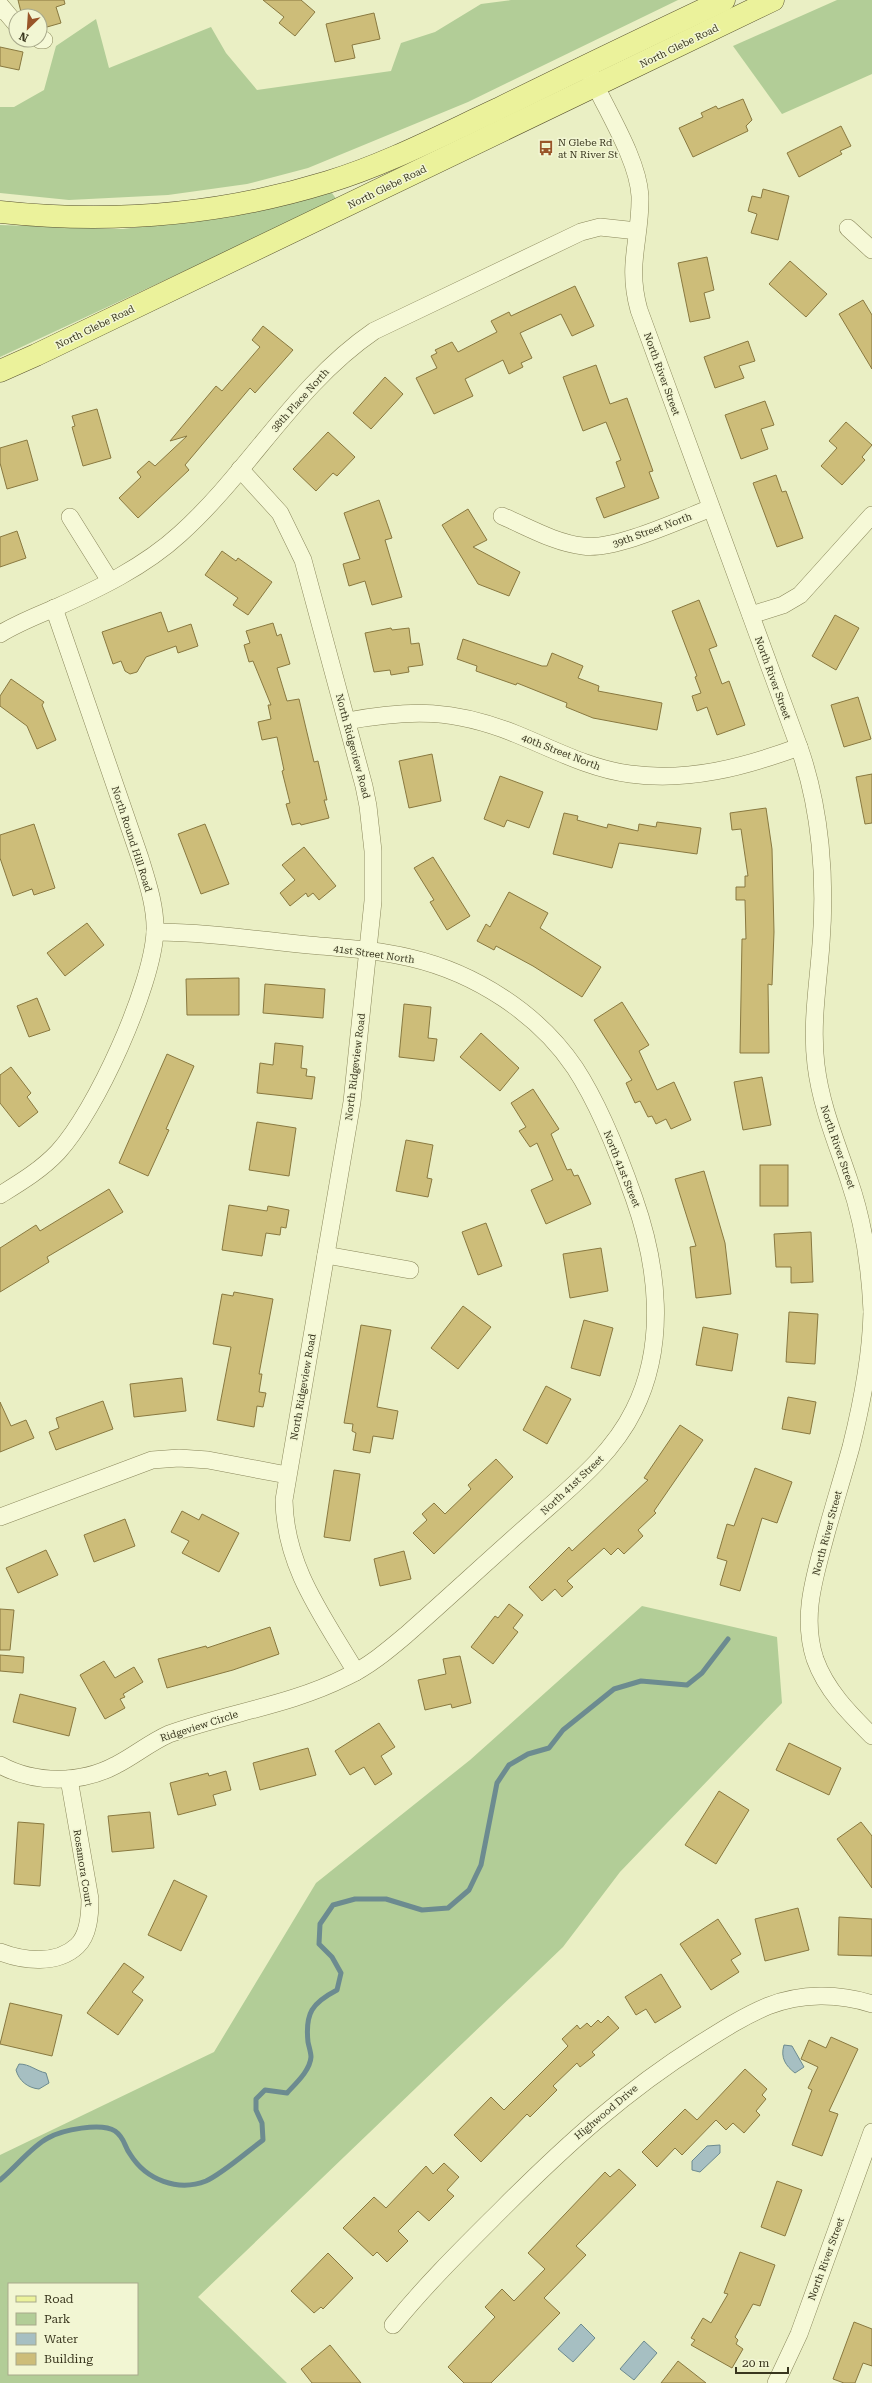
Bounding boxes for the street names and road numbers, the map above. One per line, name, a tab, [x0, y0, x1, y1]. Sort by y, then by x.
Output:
street label: North Glebe Road	[638, 22, 721, 70]
street label: North Glebe Road	[346, 163, 429, 211]
street label: North Glebe Road	[54, 303, 137, 351]
street label: North River Street	[642, 331, 682, 417]
street label: 38th Place North	[269, 366, 331, 434]
street label: 39th Street North	[611, 510, 694, 549]
street label: North River Street	[753, 635, 793, 721]
street label: North Ridgeview Road	[334, 692, 372, 800]
street label: 40th Street North	[520, 732, 603, 772]
street label: North Round Hill Road	[110, 785, 154, 894]
street label: 41st Street North	[333, 943, 416, 965]
street label: North Ridgeview Road	[343, 1012, 367, 1121]
street label: North River Street	[819, 1104, 858, 1190]
street label: North 41st Street	[602, 1129, 643, 1209]
street label: North Ridgeview Road	[288, 1332, 318, 1441]
street label: North 41st Street	[538, 1453, 606, 1517]
street label: North River Street	[810, 1489, 844, 1577]
street label: Ridgeview Circle	[159, 1708, 240, 1744]
street label: Rosamora Court	[71, 1829, 95, 1908]
street label: Highwood Drive	[572, 2082, 640, 2142]
street label: North River Street	[806, 2216, 846, 2302]

